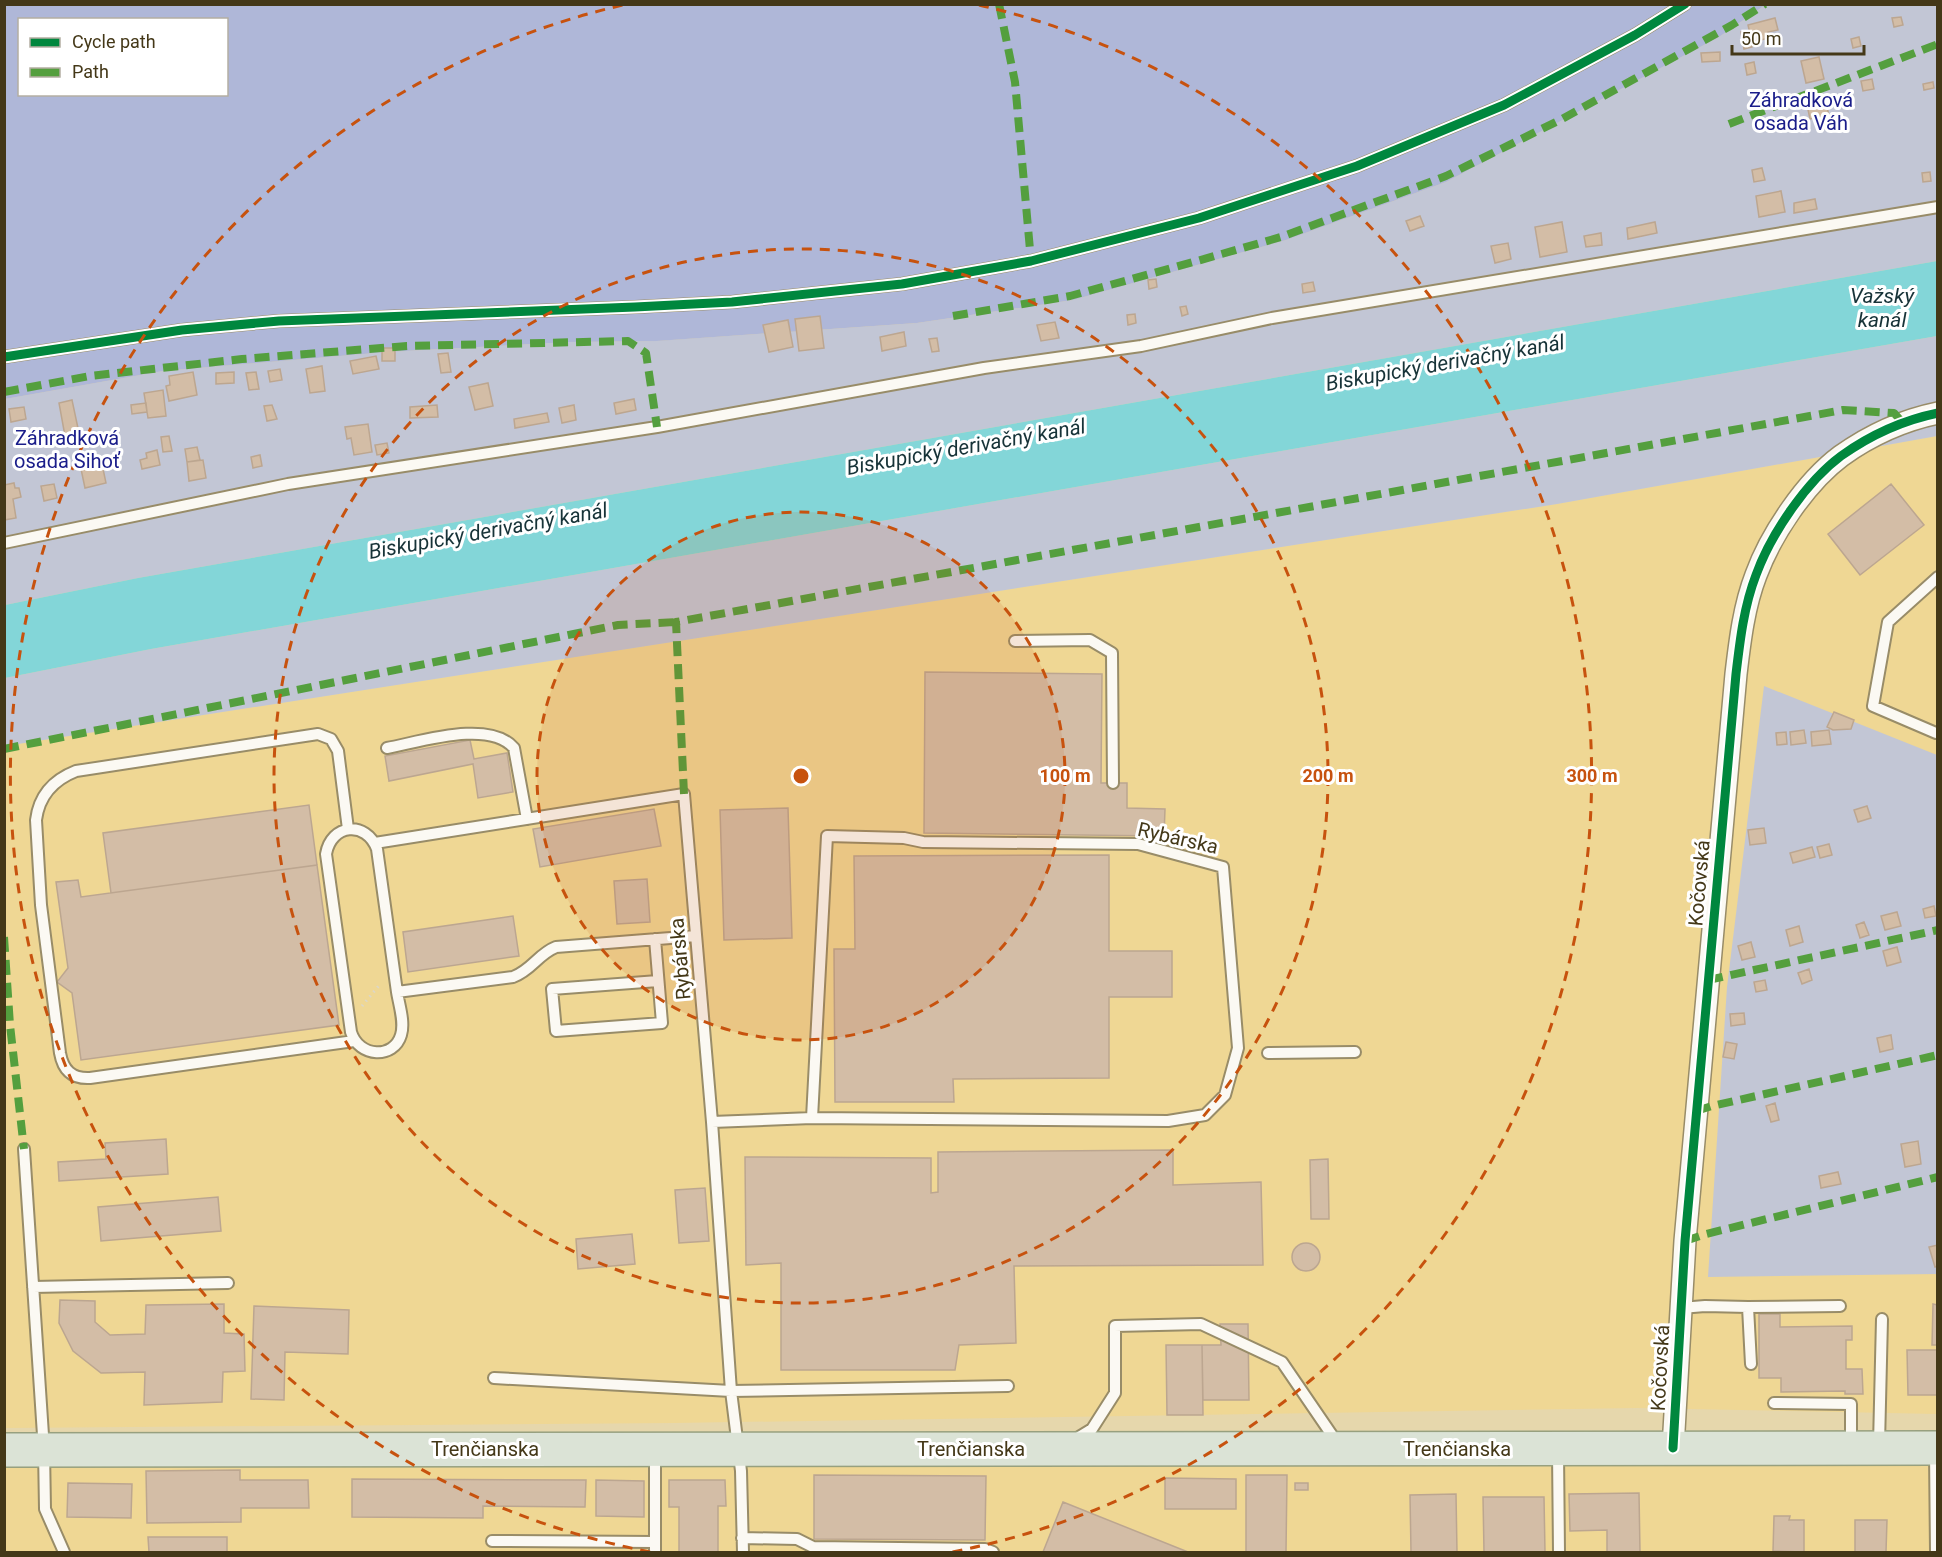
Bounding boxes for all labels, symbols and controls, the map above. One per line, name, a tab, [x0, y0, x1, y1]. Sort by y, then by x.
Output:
legend	[18, 18, 228, 96]
scale bar	[1732, 18, 1864, 56]
text: 50 m	[1741, 28, 1781, 49]
text: Cycle path	[72, 31, 156, 52]
text: Path	[72, 61, 109, 82]
park label: Záhradková osada Váh	[1749, 88, 1853, 135]
water label: Važský kanál	[1850, 284, 1915, 332]
water label: Biskupický derivačný kanál	[1324, 330, 1567, 396]
water label: Biskupický derivačný kanál	[845, 414, 1088, 480]
park label: Záhradková osada Sihoť	[14, 426, 121, 473]
water label: Biskupický derivačný kanál	[367, 498, 610, 564]
text: 100 m	[1039, 765, 1091, 786]
text: 200 m	[1302, 765, 1354, 786]
text: 300 m	[1566, 765, 1618, 786]
centre of rings	[791, 766, 811, 786]
street label: Rybárska	[1135, 817, 1221, 859]
street label: Kočovská	[1683, 839, 1715, 927]
street label: Rybárska	[664, 917, 696, 1001]
street label: Kočovská	[1646, 1324, 1674, 1412]
street label: Trenčianska	[431, 1437, 539, 1461]
street label: Trenčianska	[917, 1437, 1025, 1461]
street label: Trenčianska	[1403, 1437, 1511, 1461]

